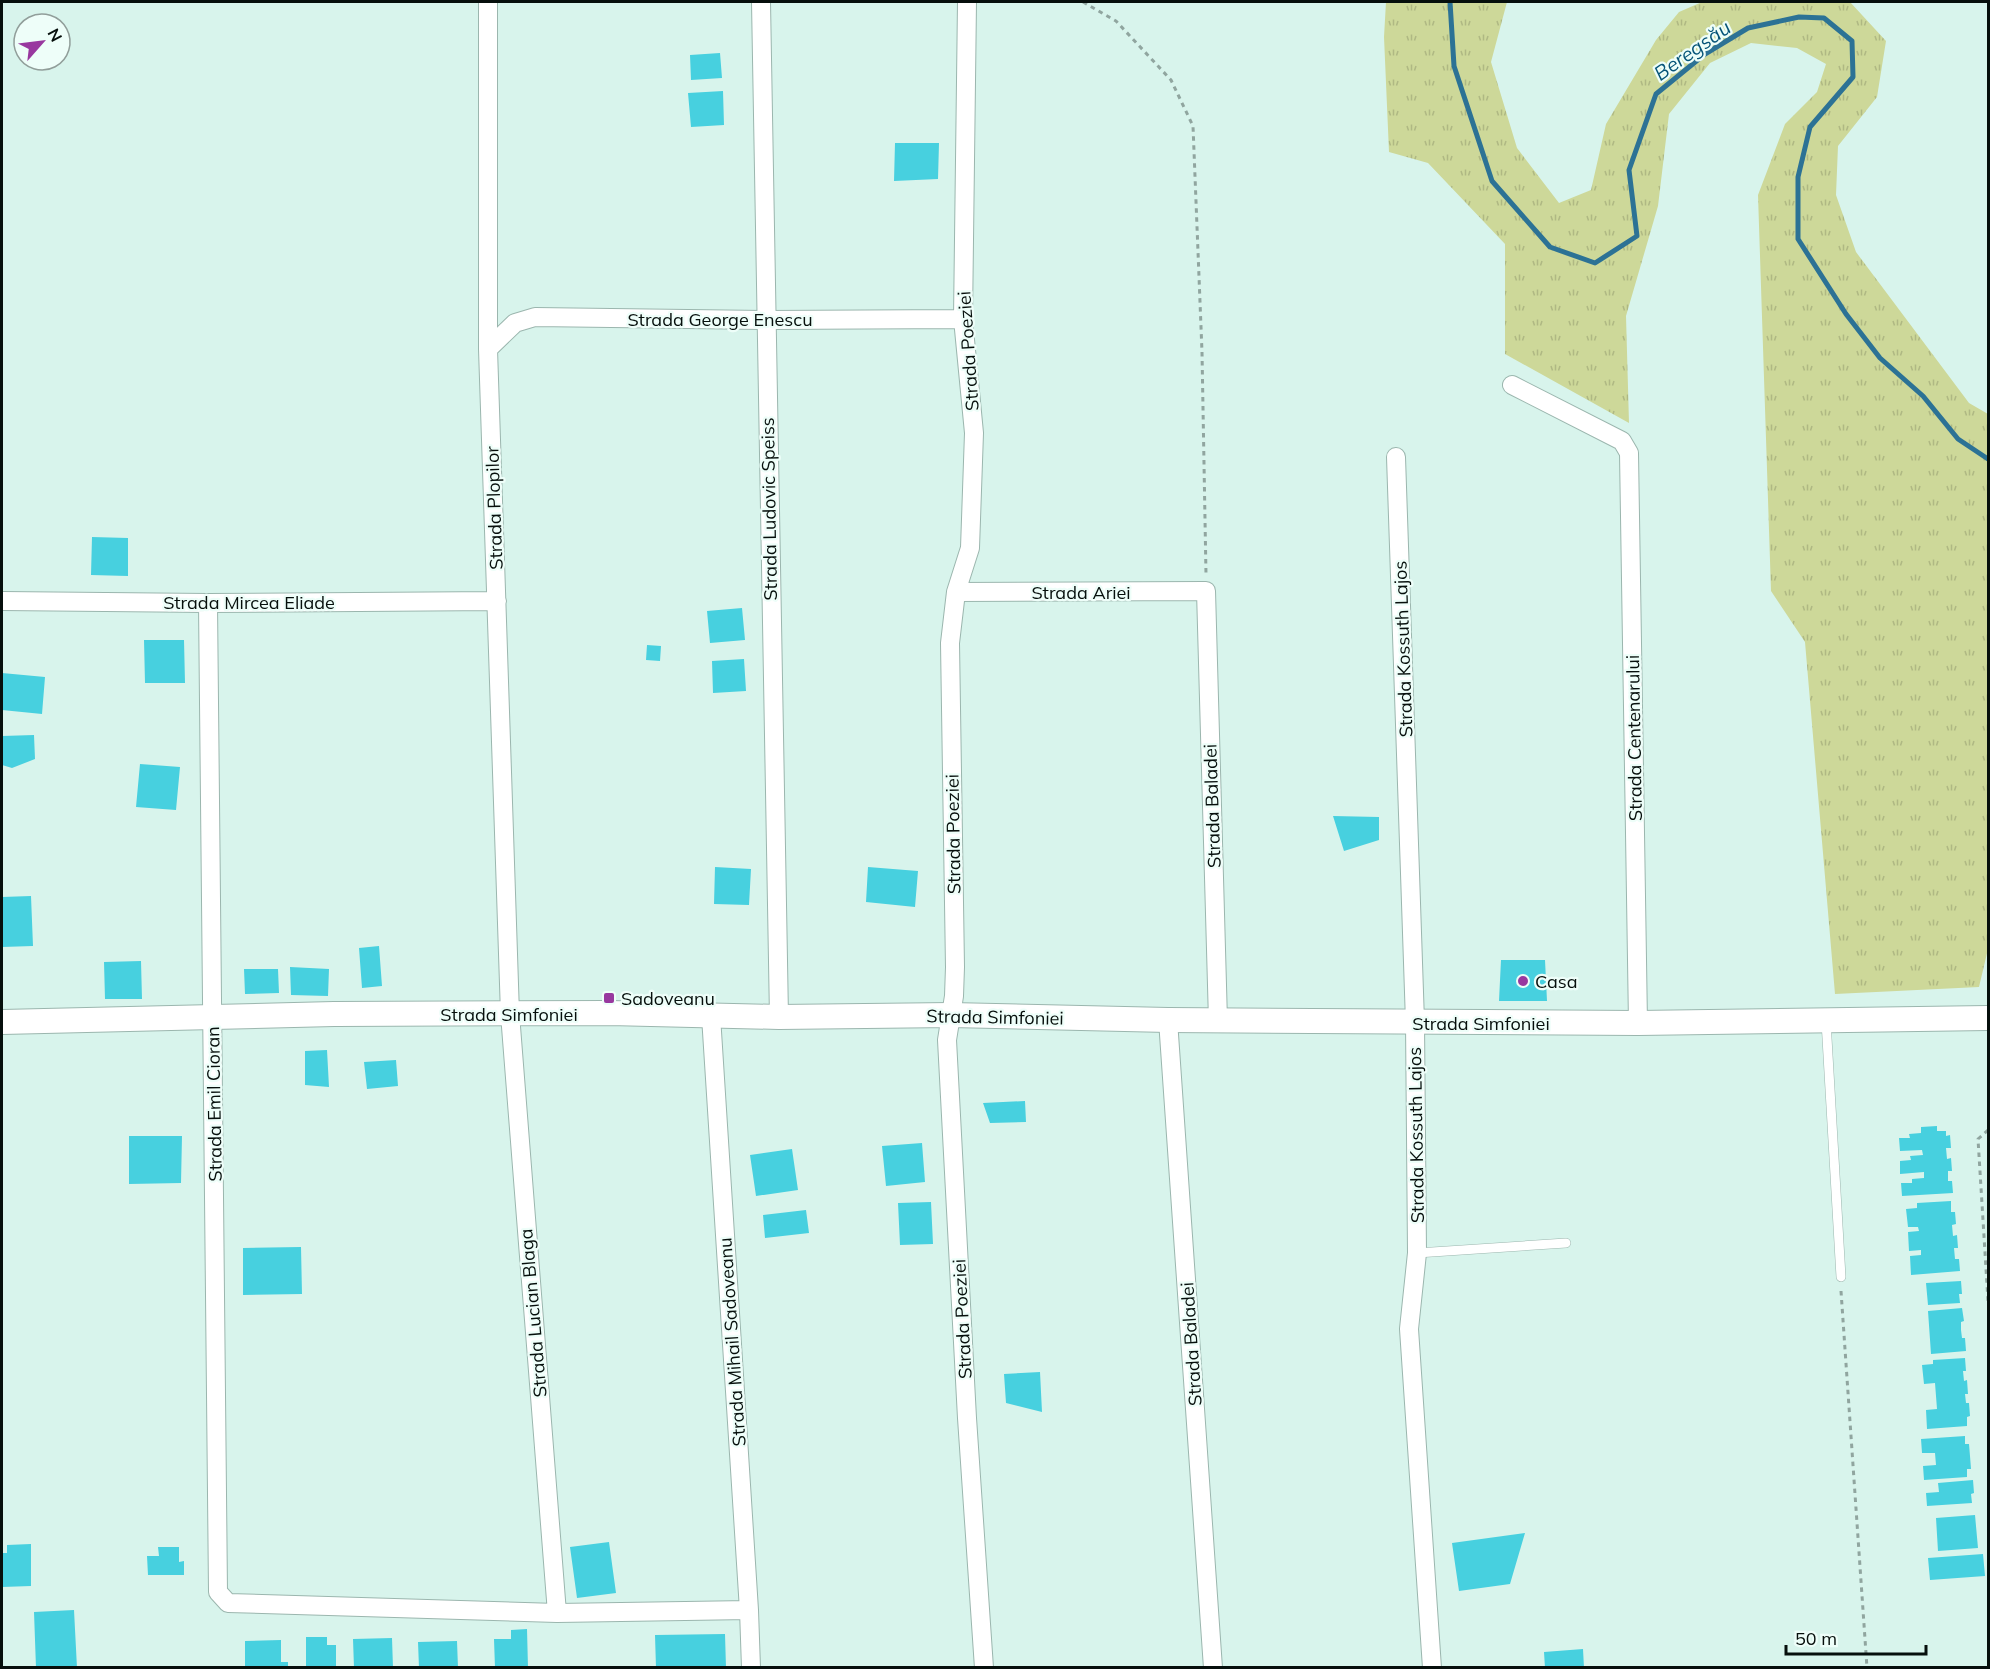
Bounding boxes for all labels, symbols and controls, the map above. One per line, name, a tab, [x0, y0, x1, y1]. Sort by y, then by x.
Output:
north arrow	[12, 12, 72, 72]
water label: Beregsău	[1649, 15, 1735, 85]
text: N	[44, 25, 67, 45]
street label: Strada Poeziei	[952, 290, 984, 412]
street label: Strada George Enescu	[627, 308, 813, 331]
street label: Strada Ludovic Speiss	[756, 417, 782, 601]
street label: Strada Plopilor	[480, 445, 508, 570]
street label: Strada Kossuth Lajos	[1388, 560, 1418, 738]
street label: Strada Ariei	[1031, 581, 1131, 604]
street label: Strada Mircea Eliade	[163, 591, 335, 614]
street label: Strada Centenarului	[1621, 655, 1647, 821]
street label: Strada Baladei	[1198, 744, 1226, 868]
street label: Strada Poeziei	[940, 774, 966, 894]
place label: Casa	[1535, 970, 1578, 993]
marker: Casa	[1516, 974, 1530, 988]
place label: Sadoveanu	[621, 987, 715, 1010]
marker: Sadoveanu	[602, 991, 616, 1005]
street label: Strada Simfoniei	[440, 1003, 578, 1026]
street label: Strada Simfoniei	[926, 1004, 1064, 1030]
street label: Strada Simfoniei	[1412, 1012, 1550, 1035]
street label: Strada Emil Cioran	[201, 1026, 227, 1182]
street label: Strada Kossuth Lajos	[1403, 1047, 1429, 1223]
street label: Strada Lucian Blaga	[514, 1228, 552, 1398]
street label: Strada Mihail Sadoveanu	[713, 1237, 751, 1447]
street label: Strada Poeziei	[947, 1258, 977, 1380]
street label: Strada Baladei	[1175, 1281, 1207, 1407]
scale bar	[1786, 1618, 1926, 1656]
text: 50 m	[1795, 1627, 1837, 1650]

